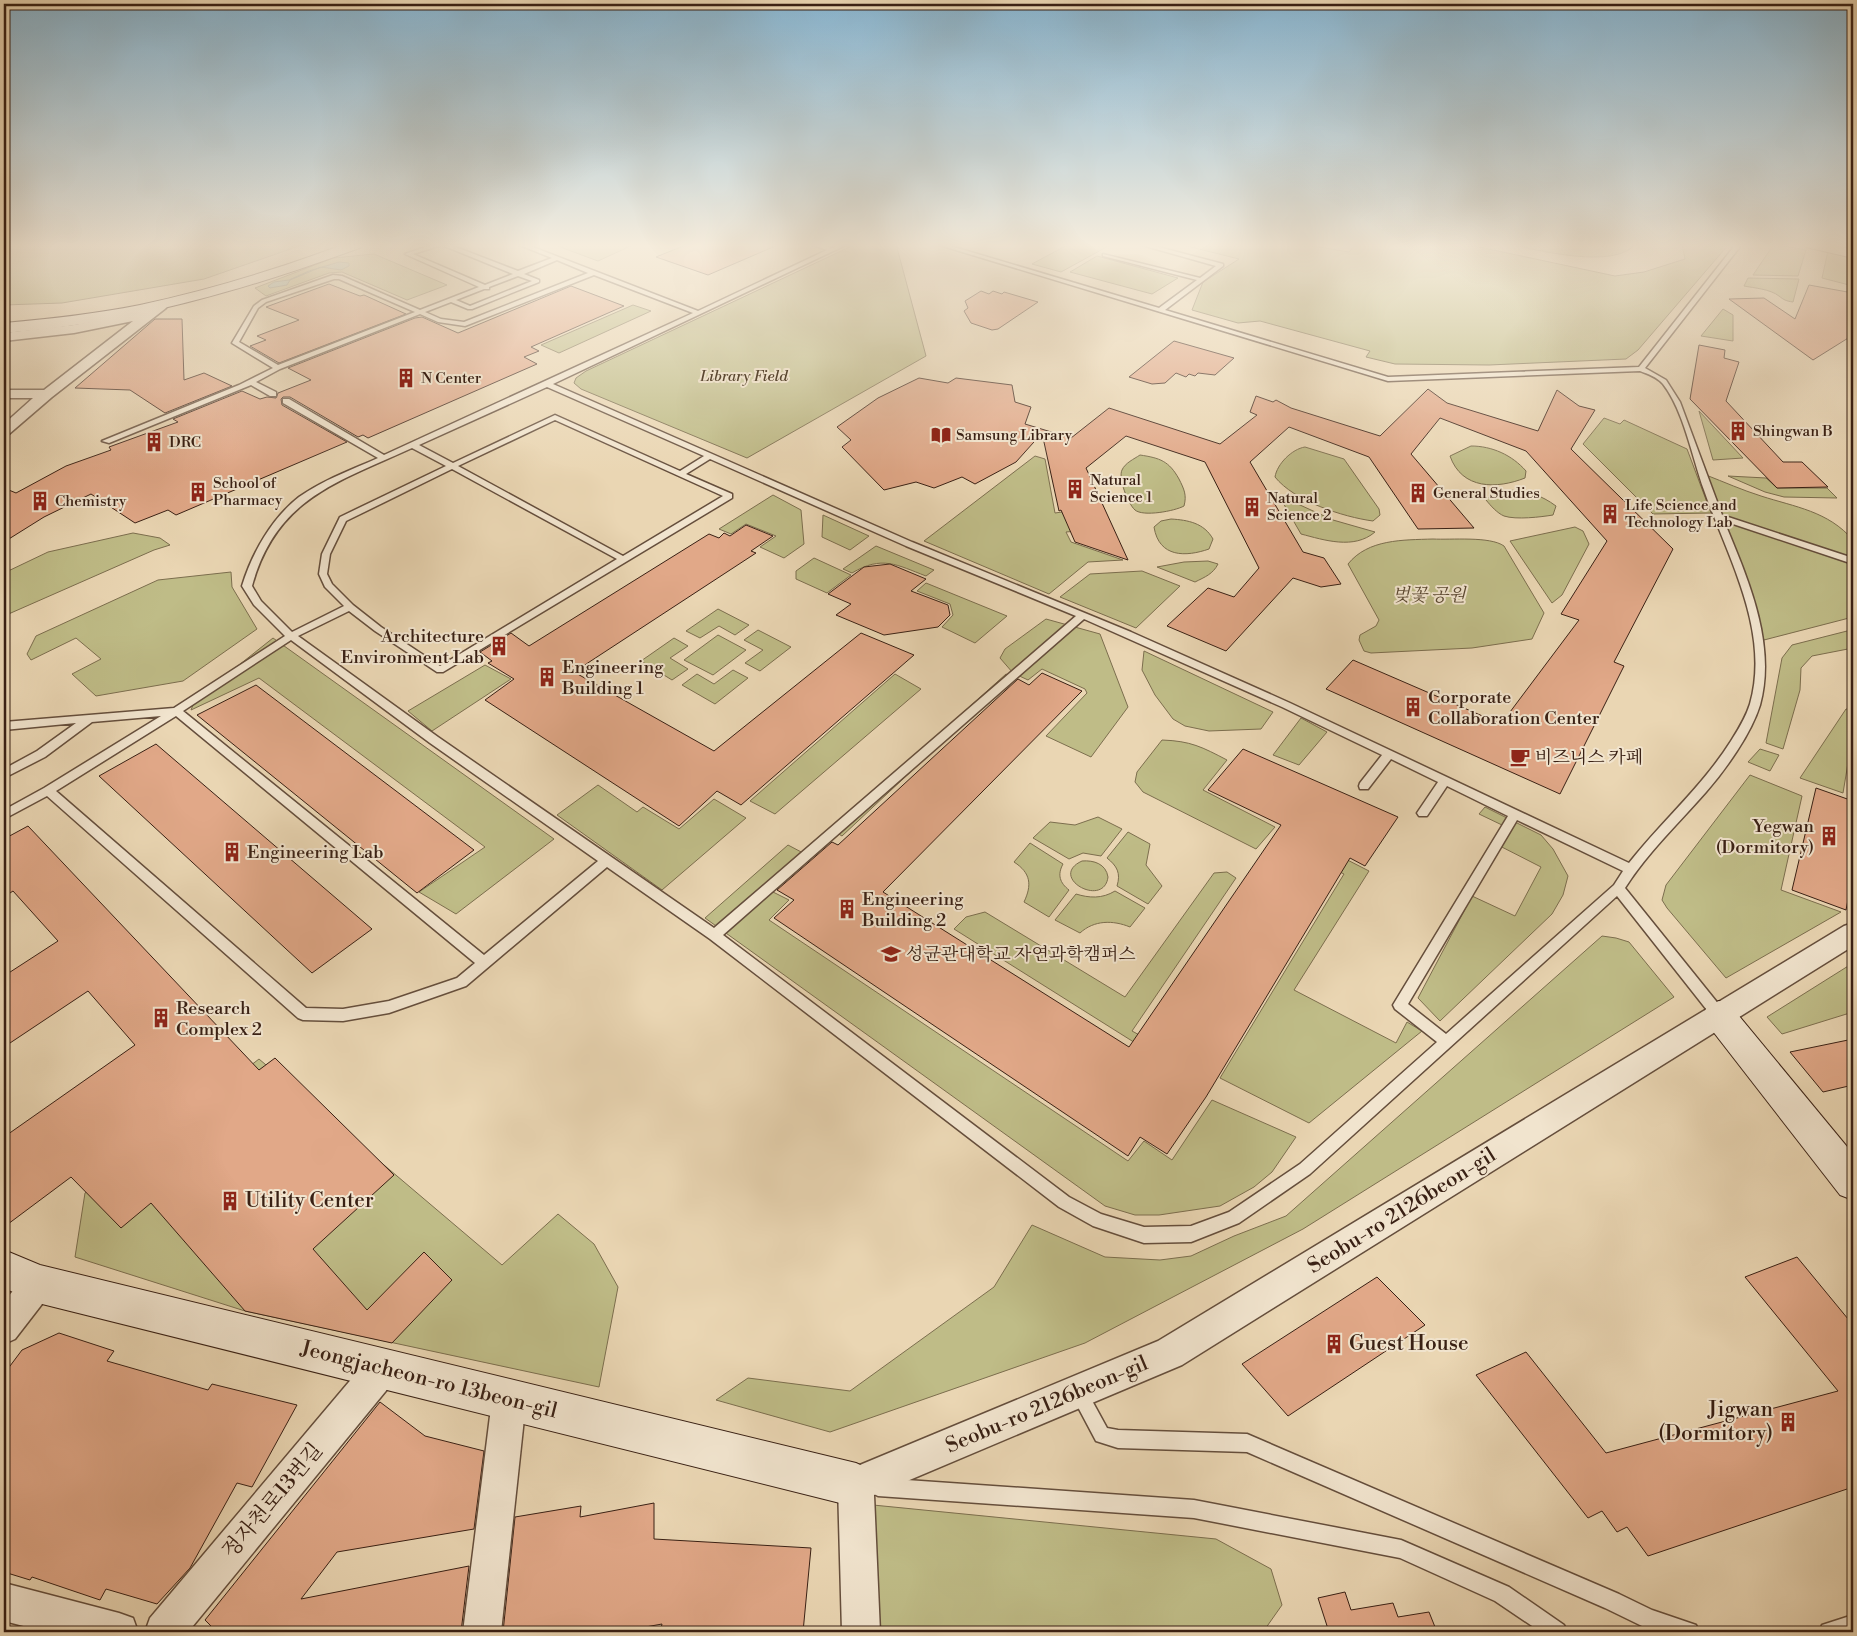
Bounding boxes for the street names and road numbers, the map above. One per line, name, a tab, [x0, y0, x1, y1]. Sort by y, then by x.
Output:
street label: Seobu-ro 2126beon-gil	[1303, 1142, 1501, 1280]
street label: Jeongjacheon-ro 13beon-gil	[297, 1335, 560, 1424]
street label: Seobu-ro 2126beon-gil	[942, 1351, 1152, 1459]
street label: 정자천로13번길	[217, 1438, 329, 1564]

